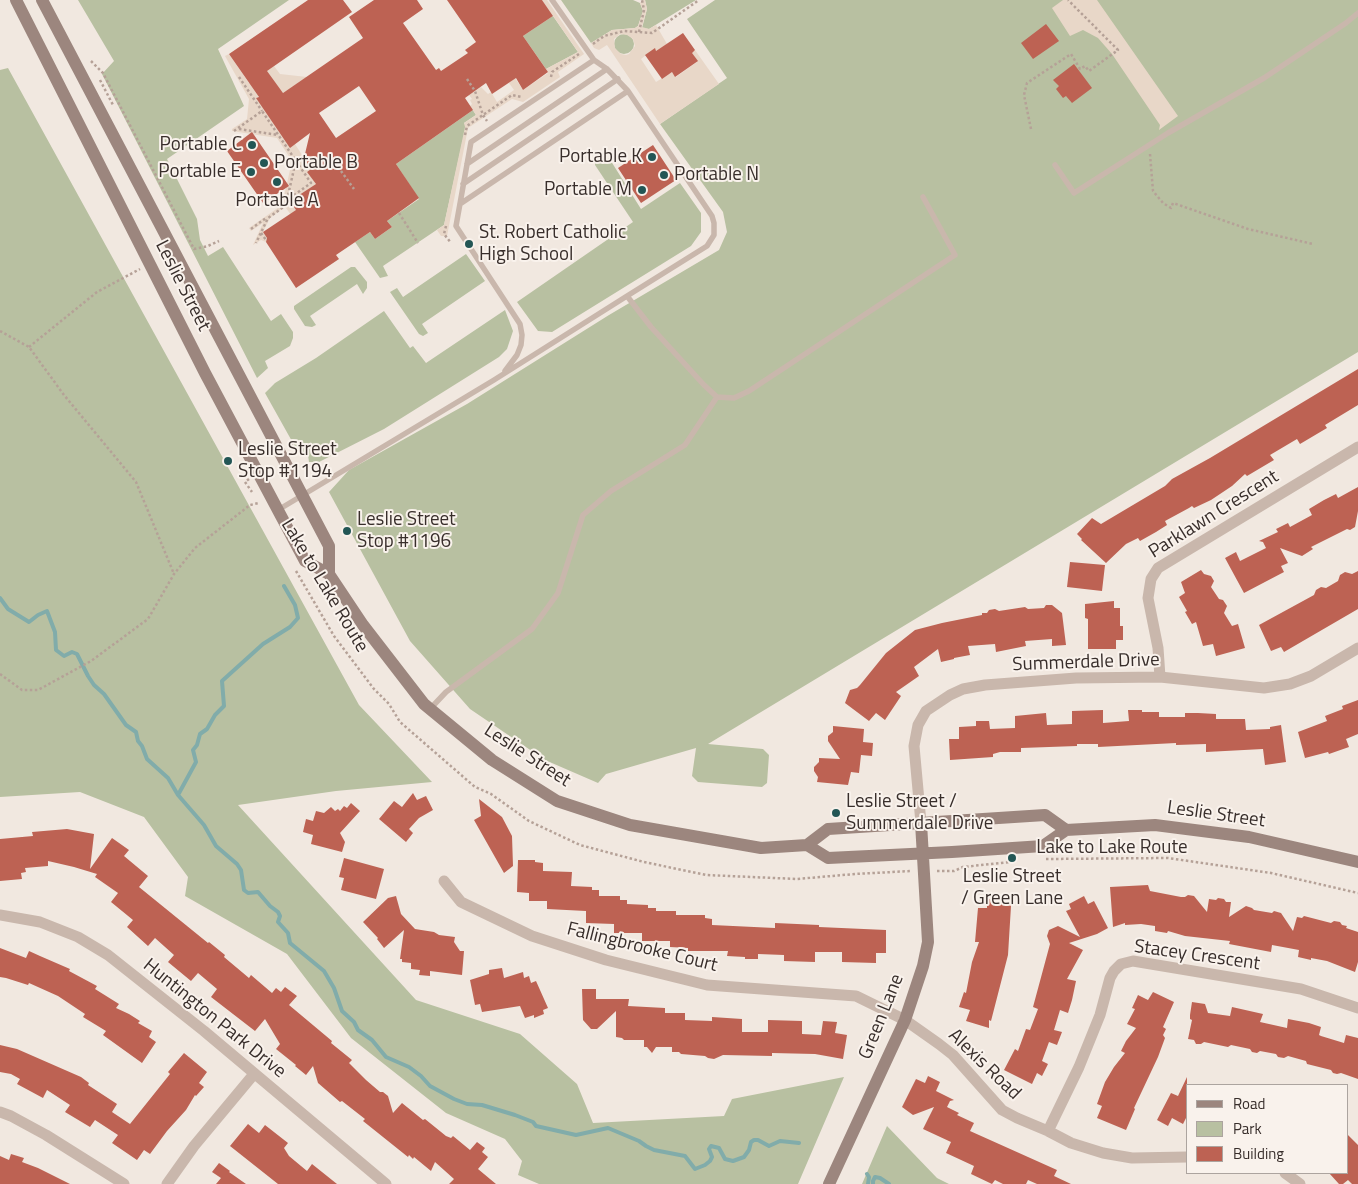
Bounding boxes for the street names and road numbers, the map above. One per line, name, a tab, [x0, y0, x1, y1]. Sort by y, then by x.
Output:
street label: Leslie Street	[149, 237, 215, 335]
street label: Parklawn Crescent	[1145, 466, 1283, 564]
street label: Lake to Lake Route	[275, 515, 373, 657]
street label: Summerdale Drive	[1012, 649, 1160, 677]
street label: Leslie Street	[479, 720, 575, 792]
street label: Leslie Street	[1166, 797, 1266, 833]
street label: Lake to Lake Route	[1036, 837, 1188, 859]
street label: Fallingbrooke Court	[564, 918, 720, 978]
street label: Stacey Crescent	[1133, 936, 1261, 976]
street label: Huntington Park Drive	[138, 954, 290, 1084]
street label: Green Lane	[855, 971, 909, 1063]
street label: Alexis Road	[943, 1025, 1025, 1105]

